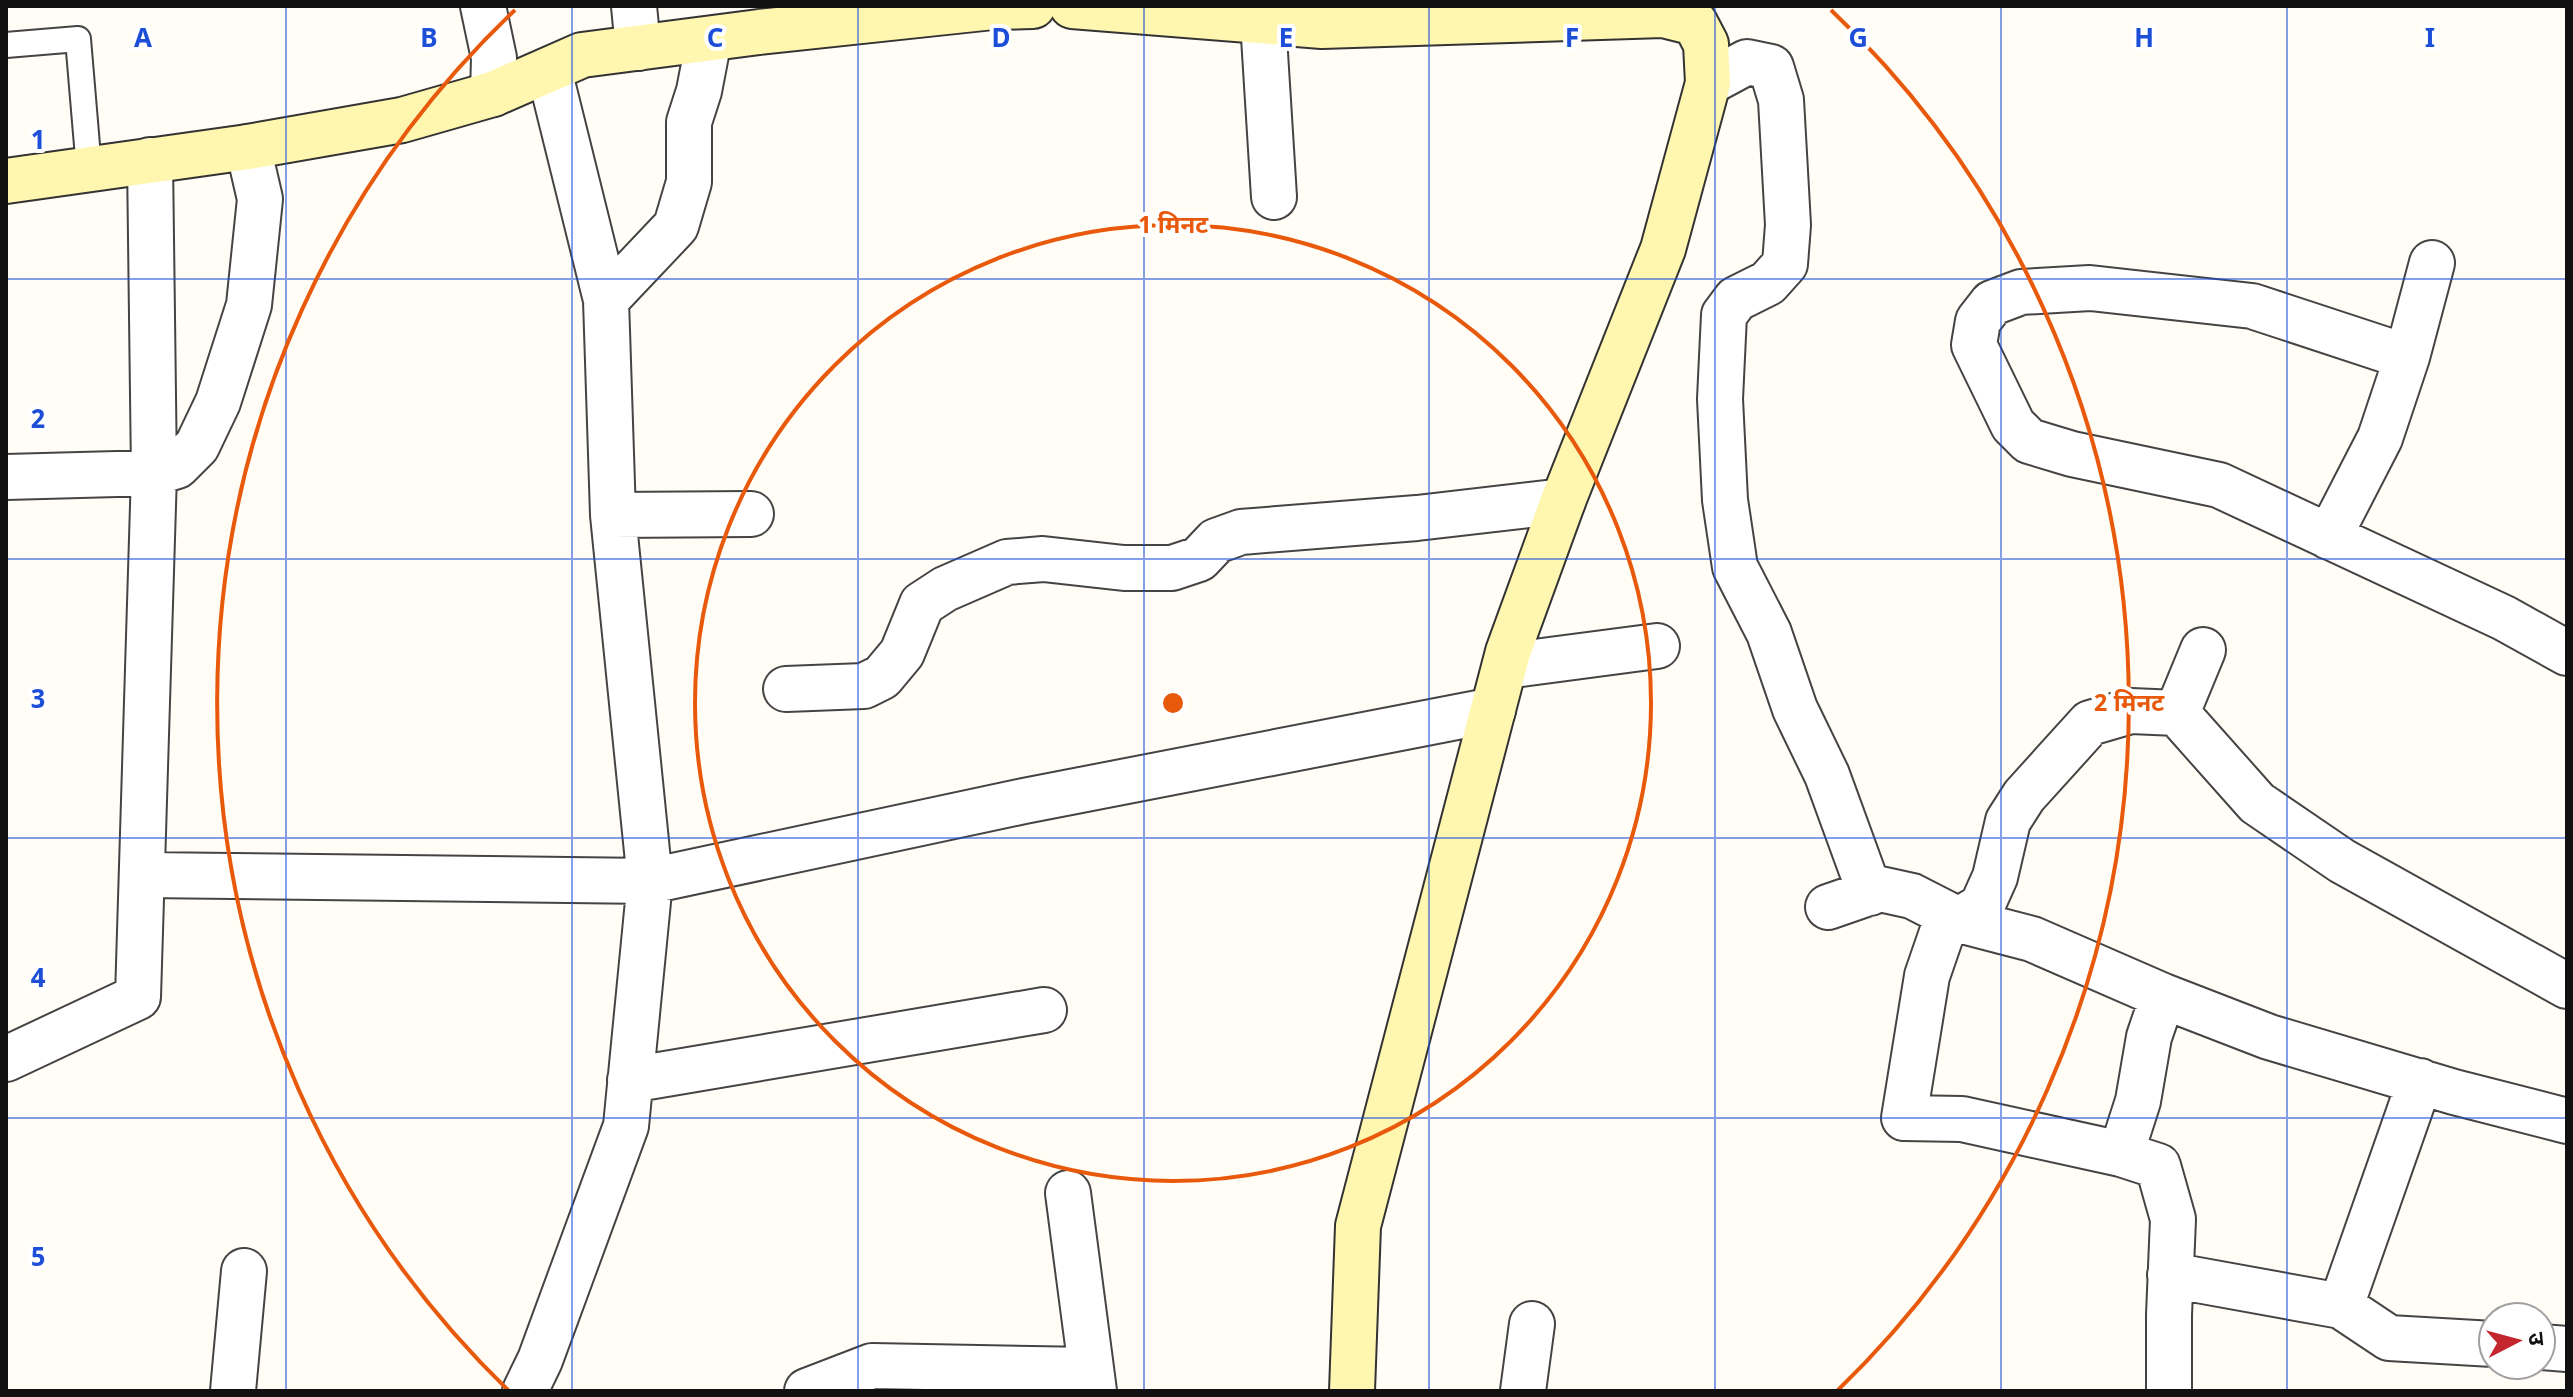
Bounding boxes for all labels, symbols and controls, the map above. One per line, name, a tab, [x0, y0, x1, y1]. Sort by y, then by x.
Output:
text: A	[134, 24, 152, 58]
text: B	[420, 24, 438, 58]
text: C	[707, 24, 723, 58]
text: D	[991, 24, 1011, 58]
text: E	[1279, 24, 1293, 58]
text: F	[1565, 24, 1579, 58]
text: G	[1848, 24, 1868, 58]
text: H	[2134, 24, 2154, 58]
text: I	[2425, 24, 2435, 58]
text: 1	[31, 126, 45, 160]
text: 1 मिनट	[1138, 211, 1209, 243]
text: 2	[31, 405, 45, 439]
text: 3	[31, 685, 45, 719]
centre of rings	[1159, 689, 1187, 717]
text: 2 मिनट	[2094, 689, 2165, 721]
text: 4	[31, 964, 46, 998]
text: 5	[31, 1243, 45, 1277]
north arrow	[2477, 1301, 2557, 1381]
text: उ	[2519, 1331, 2550, 1348]

